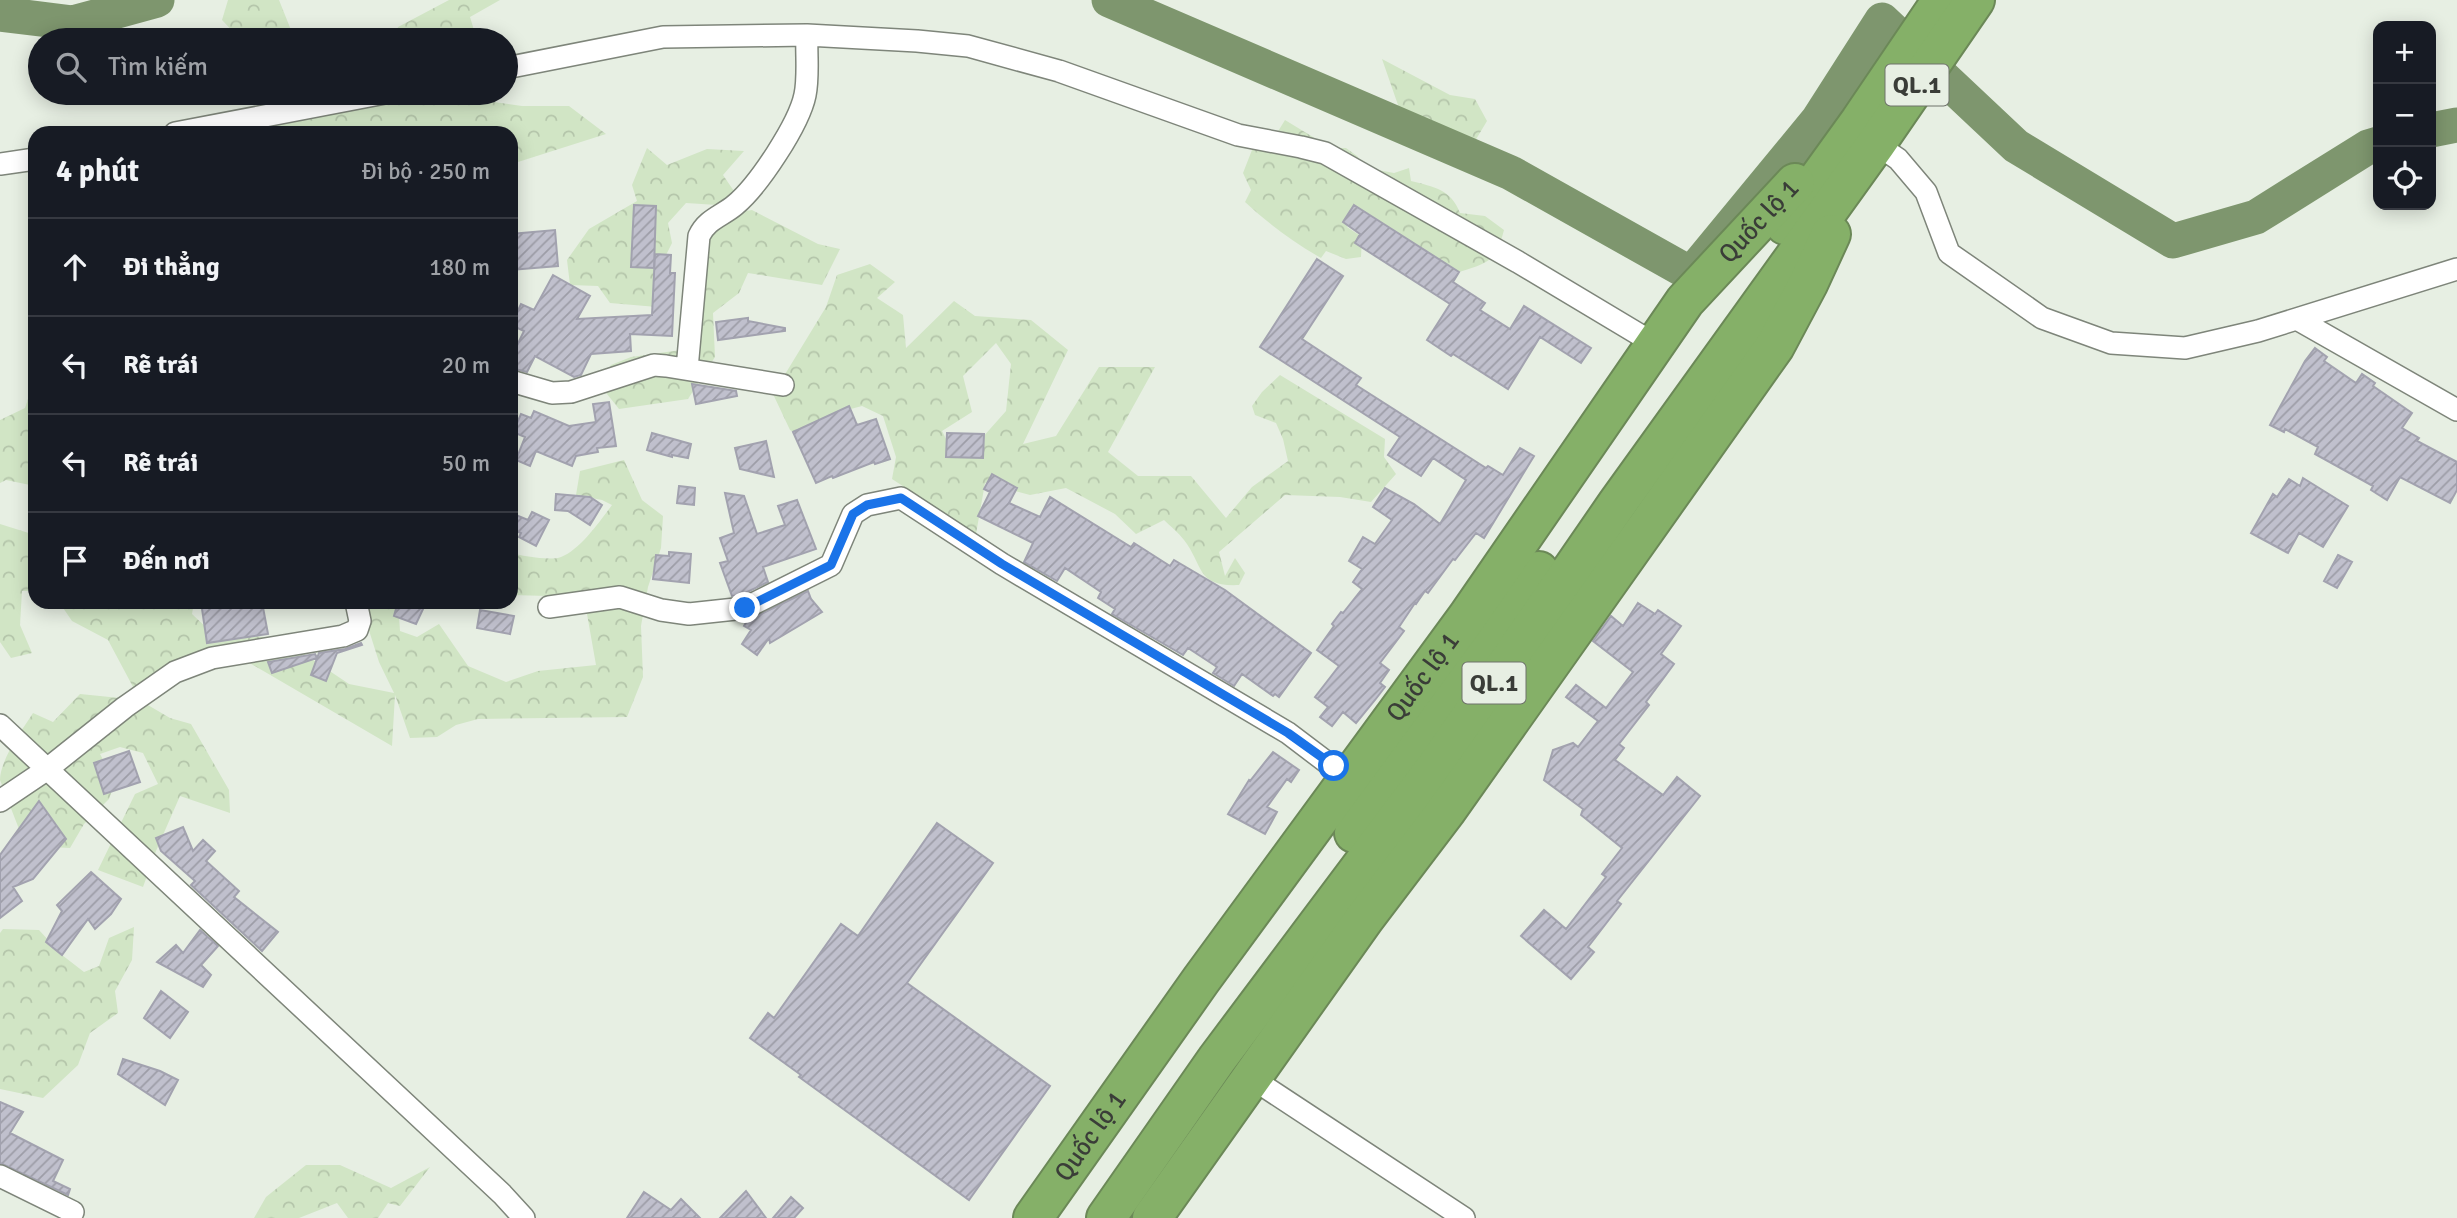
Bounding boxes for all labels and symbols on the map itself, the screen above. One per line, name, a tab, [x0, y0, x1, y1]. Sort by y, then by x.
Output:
road number: QL.1	[1885, 64, 1948, 106]
street label: Quốc lộ 1	[1712, 173, 1806, 270]
route end	[729, 592, 760, 623]
street label: Quốc lộ 1	[1380, 626, 1467, 728]
road number: QL.1	[1462, 662, 1526, 704]
route start	[1318, 750, 1349, 781]
street label: Quốc lộ 1	[1048, 1085, 1134, 1188]

